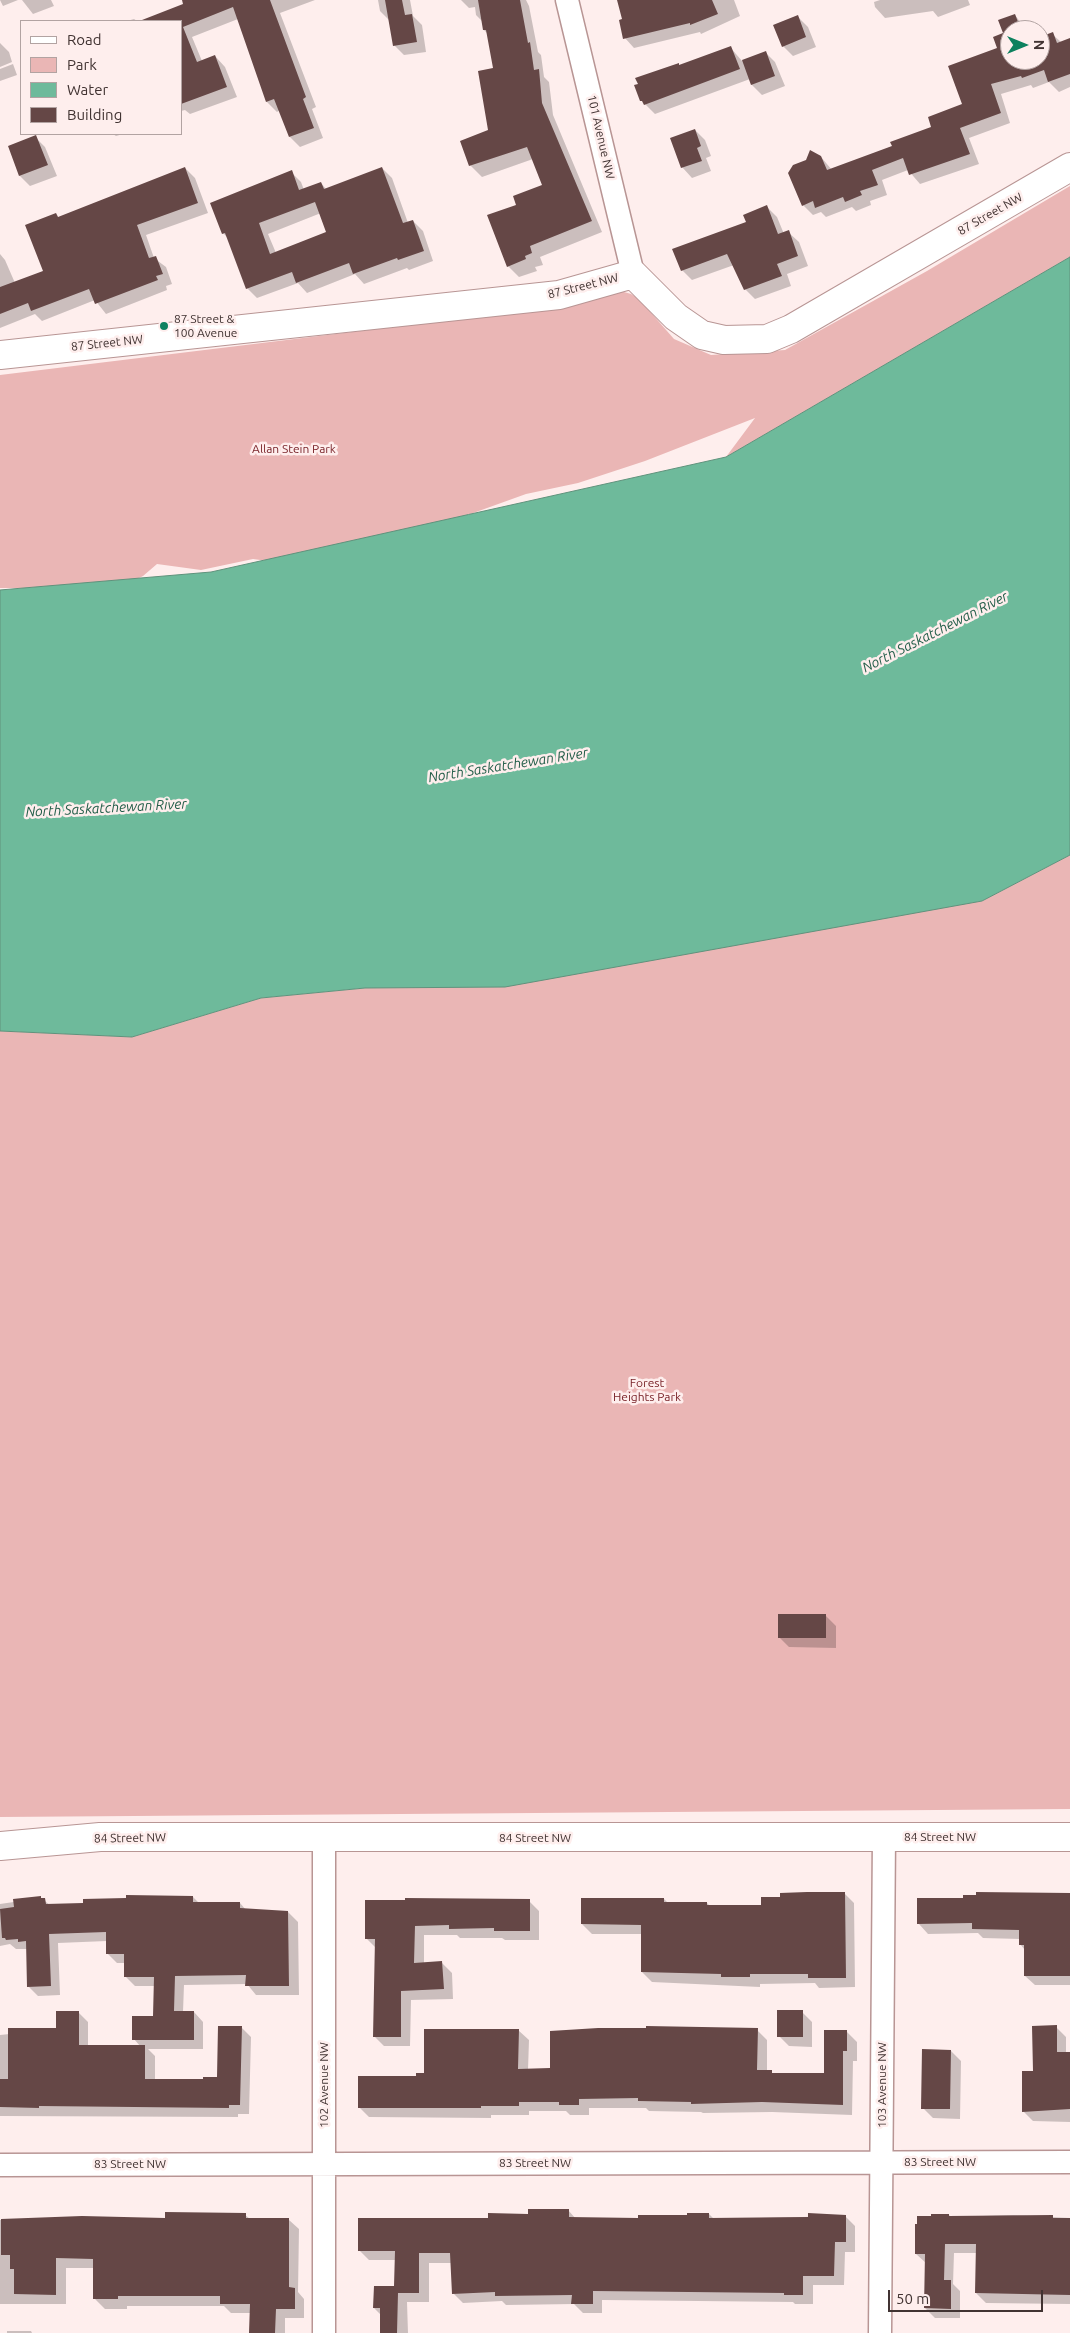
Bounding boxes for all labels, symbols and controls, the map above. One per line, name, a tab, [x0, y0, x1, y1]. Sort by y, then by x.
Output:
legend	[20, 20, 182, 135]
north arrow	[1000, 20, 1050, 70]
text: Road	[67, 31, 102, 48]
text: N	[1031, 40, 1047, 50]
text: Park	[67, 56, 97, 73]
text: Water	[67, 81, 108, 98]
street label: 101 Avenue NW	[584, 94, 618, 180]
text: Building	[67, 106, 122, 123]
street label: 87 Street NW	[955, 190, 1025, 238]
street label: 87 Street NW	[546, 270, 620, 302]
place label: 87 Street & 100 Avenue	[174, 312, 237, 340]
marker: 87 Street & 100 Avenue	[158, 320, 170, 332]
street label: 87 Street NW	[70, 332, 144, 354]
park label: Allan Stein Park	[252, 442, 336, 456]
water label: North Saskatchewan River	[859, 588, 1011, 676]
water label: North Saskatchewan River	[427, 744, 589, 786]
water label: North Saskatchewan River	[25, 795, 187, 821]
park label: Forest Heights Park	[613, 1376, 681, 1404]
street label: 84 Street NW	[94, 1830, 166, 1846]
street label: 84 Street NW	[904, 1830, 976, 1844]
street label: 84 Street NW	[499, 1831, 571, 1845]
street label: 102 Avenue NW	[317, 2042, 331, 2128]
street label: 103 Avenue NW	[875, 2042, 889, 2128]
street label: 83 Street NW	[904, 2155, 976, 2169]
street label: 83 Street NW	[499, 2156, 571, 2170]
street label: 83 Street NW	[94, 2157, 166, 2171]
scale bar	[890, 2280, 1045, 2312]
text: 50 m	[896, 2290, 929, 2307]

